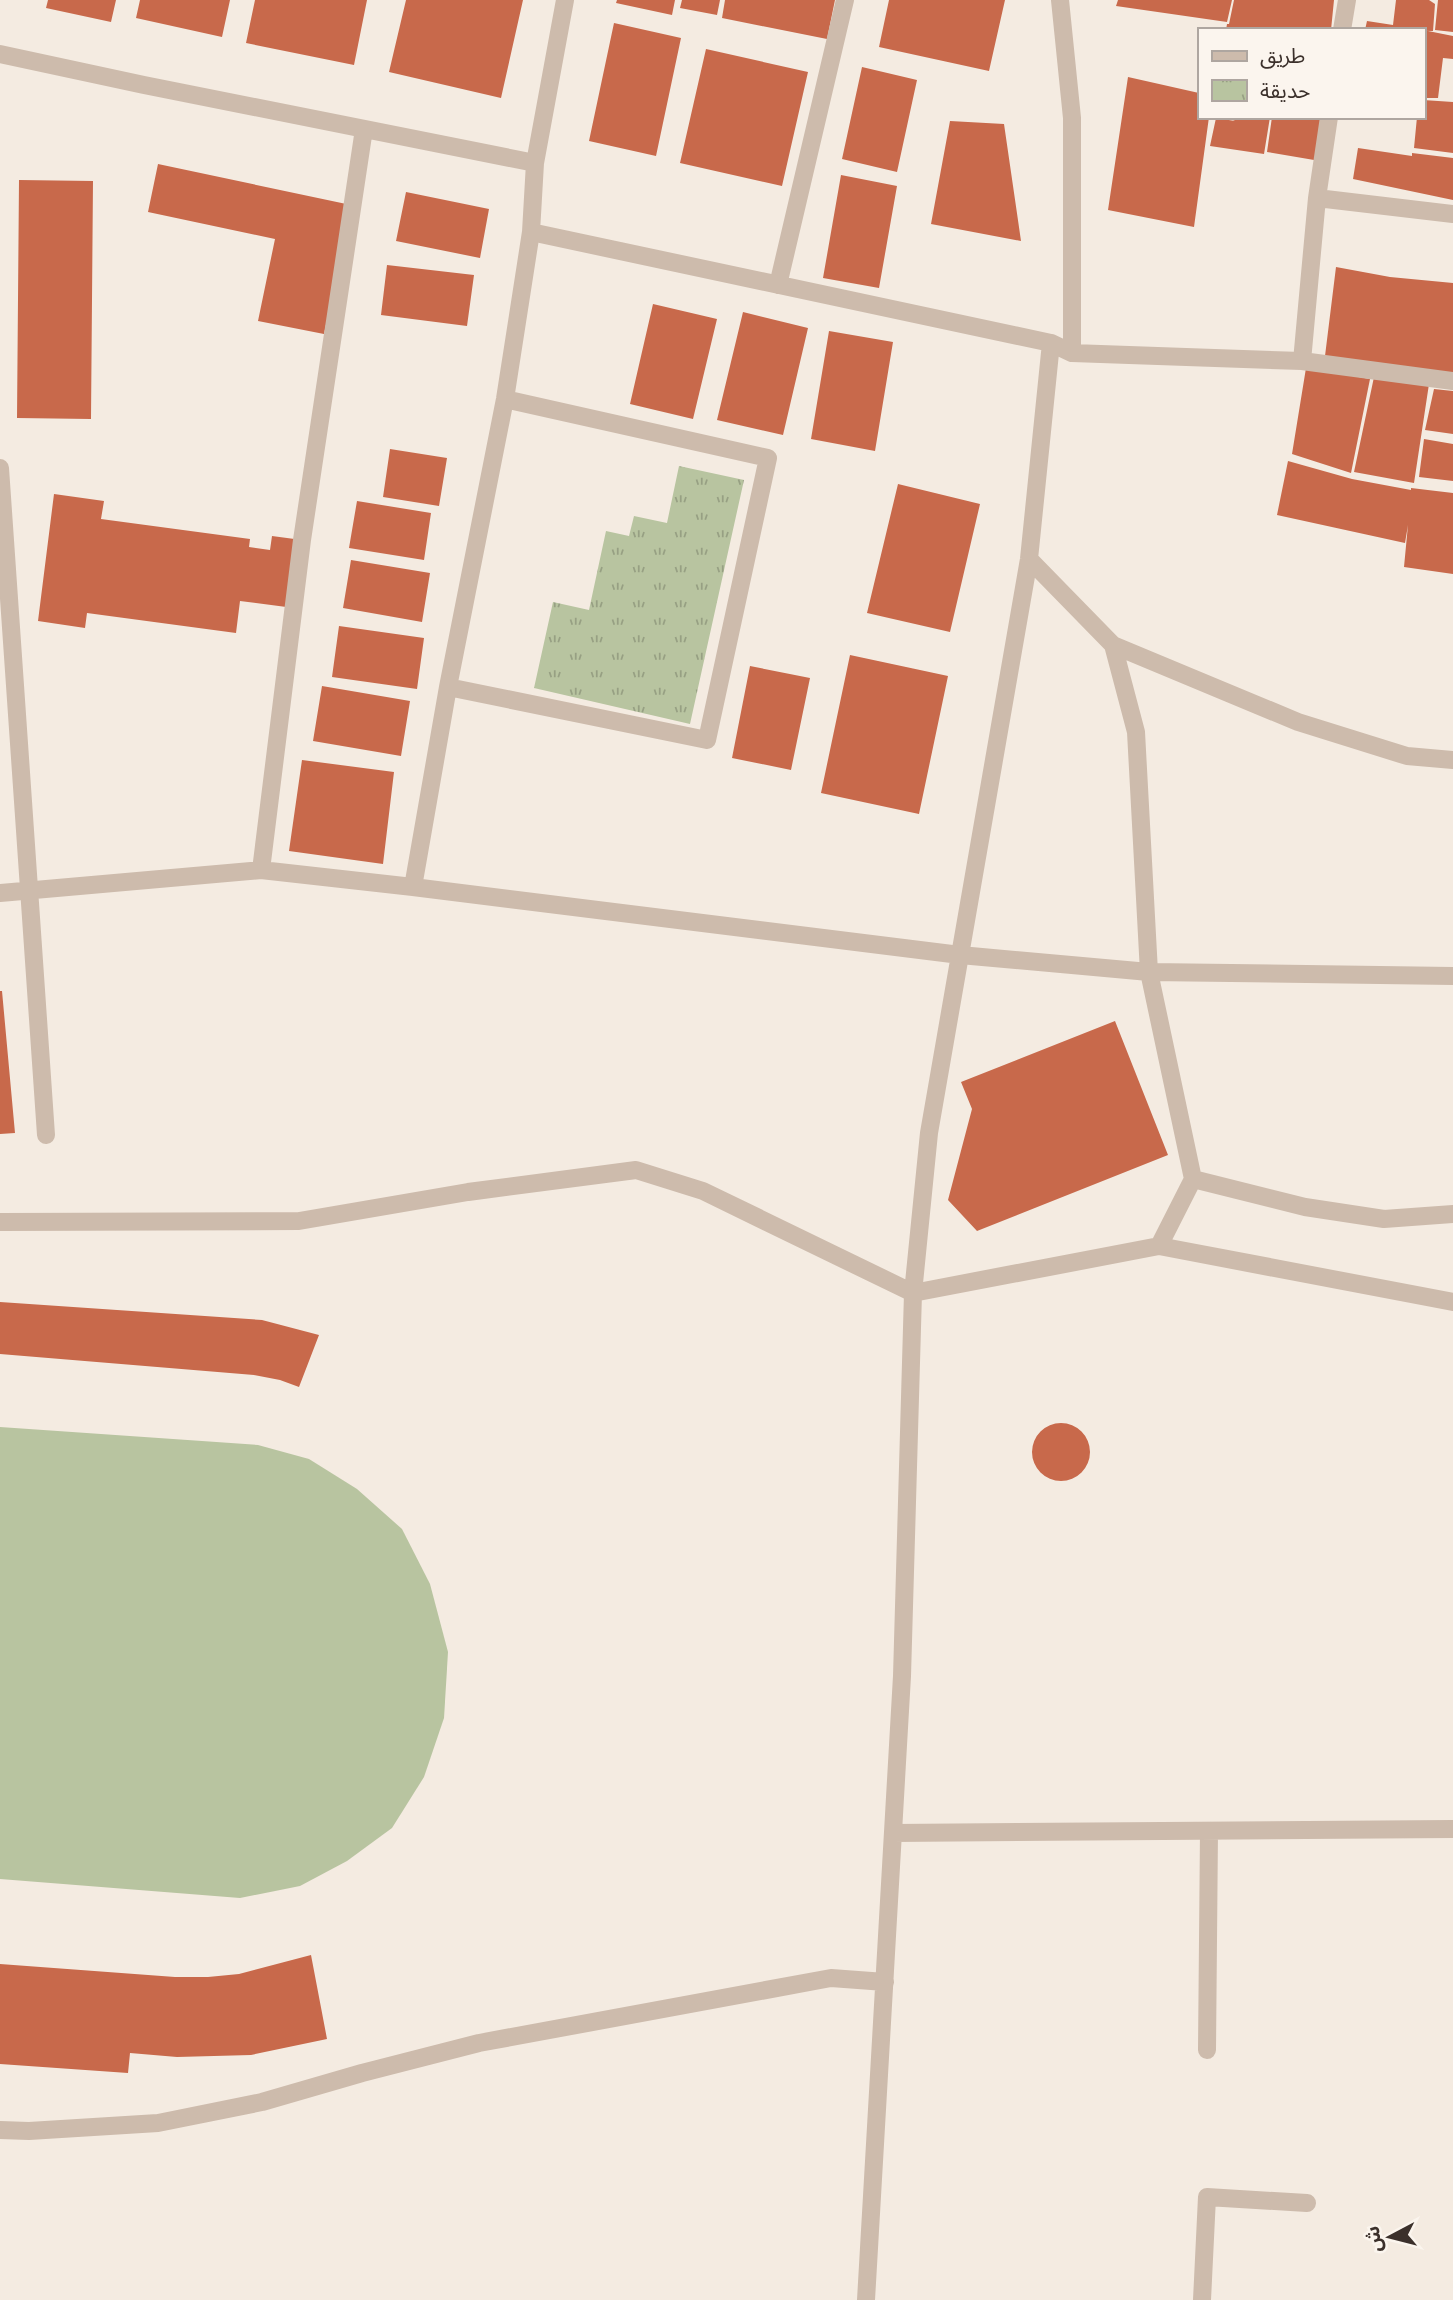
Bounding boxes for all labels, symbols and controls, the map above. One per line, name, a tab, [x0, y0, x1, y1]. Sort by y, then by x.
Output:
legend	[1198, 28, 1425, 119]
text: طريق	[1260, 42, 1305, 69]
text: حديقة	[1260, 77, 1310, 102]
north arrow	[1355, 2202, 1425, 2272]
text: ش	[1360, 2225, 1386, 2253]

